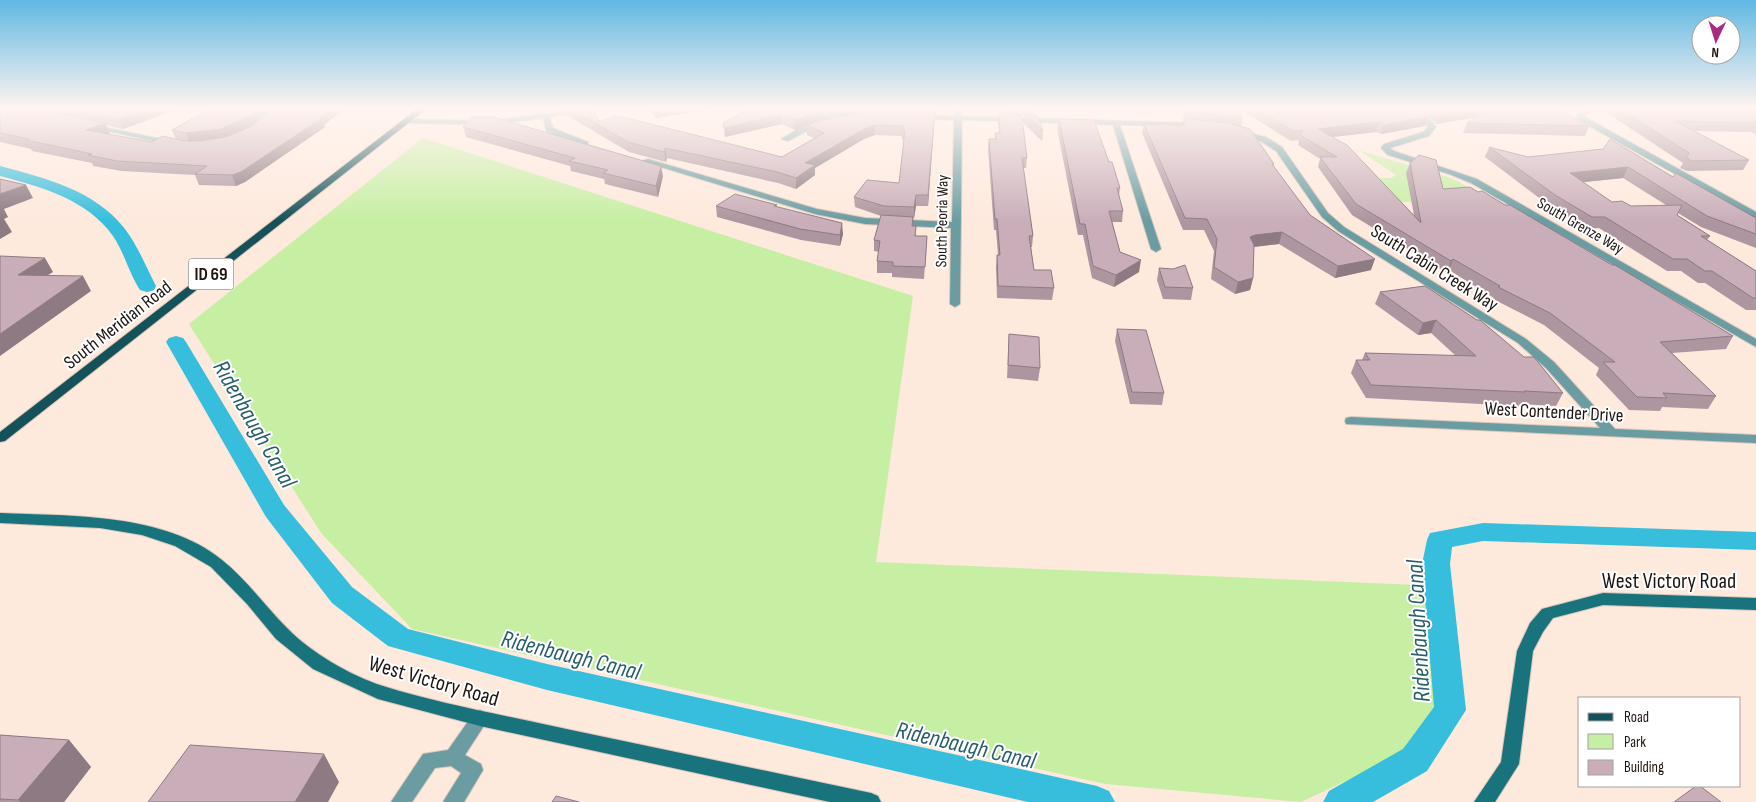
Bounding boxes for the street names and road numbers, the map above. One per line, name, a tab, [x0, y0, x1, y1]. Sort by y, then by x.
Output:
street label: South Peoria Way	[932, 174, 953, 268]
street label: South Grenze Way	[1534, 194, 1627, 259]
street label: South Cabin Creek Way	[1366, 220, 1503, 317]
road number: ID 69	[188, 258, 234, 290]
street label: South Meridian Road	[59, 276, 176, 374]
street label: West Contender Drive	[1484, 397, 1624, 428]
street label: West Victory Road	[1602, 568, 1736, 595]
street label: West Victory Road	[365, 650, 502, 713]

